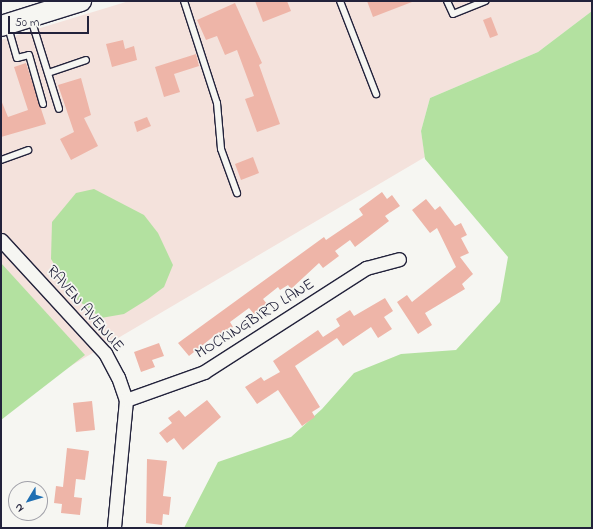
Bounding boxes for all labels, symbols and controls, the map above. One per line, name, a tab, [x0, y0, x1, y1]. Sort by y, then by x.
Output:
scale bar	[10, 8, 91, 34]
text: 50 m	[15, 14, 39, 32]
street label: RAVEN AVENUE	[42, 262, 128, 356]
street label: MOCKINGBIRD LANE	[192, 275, 318, 363]
north arrow	[8, 481, 48, 521]
text: N	[11, 500, 28, 516]

